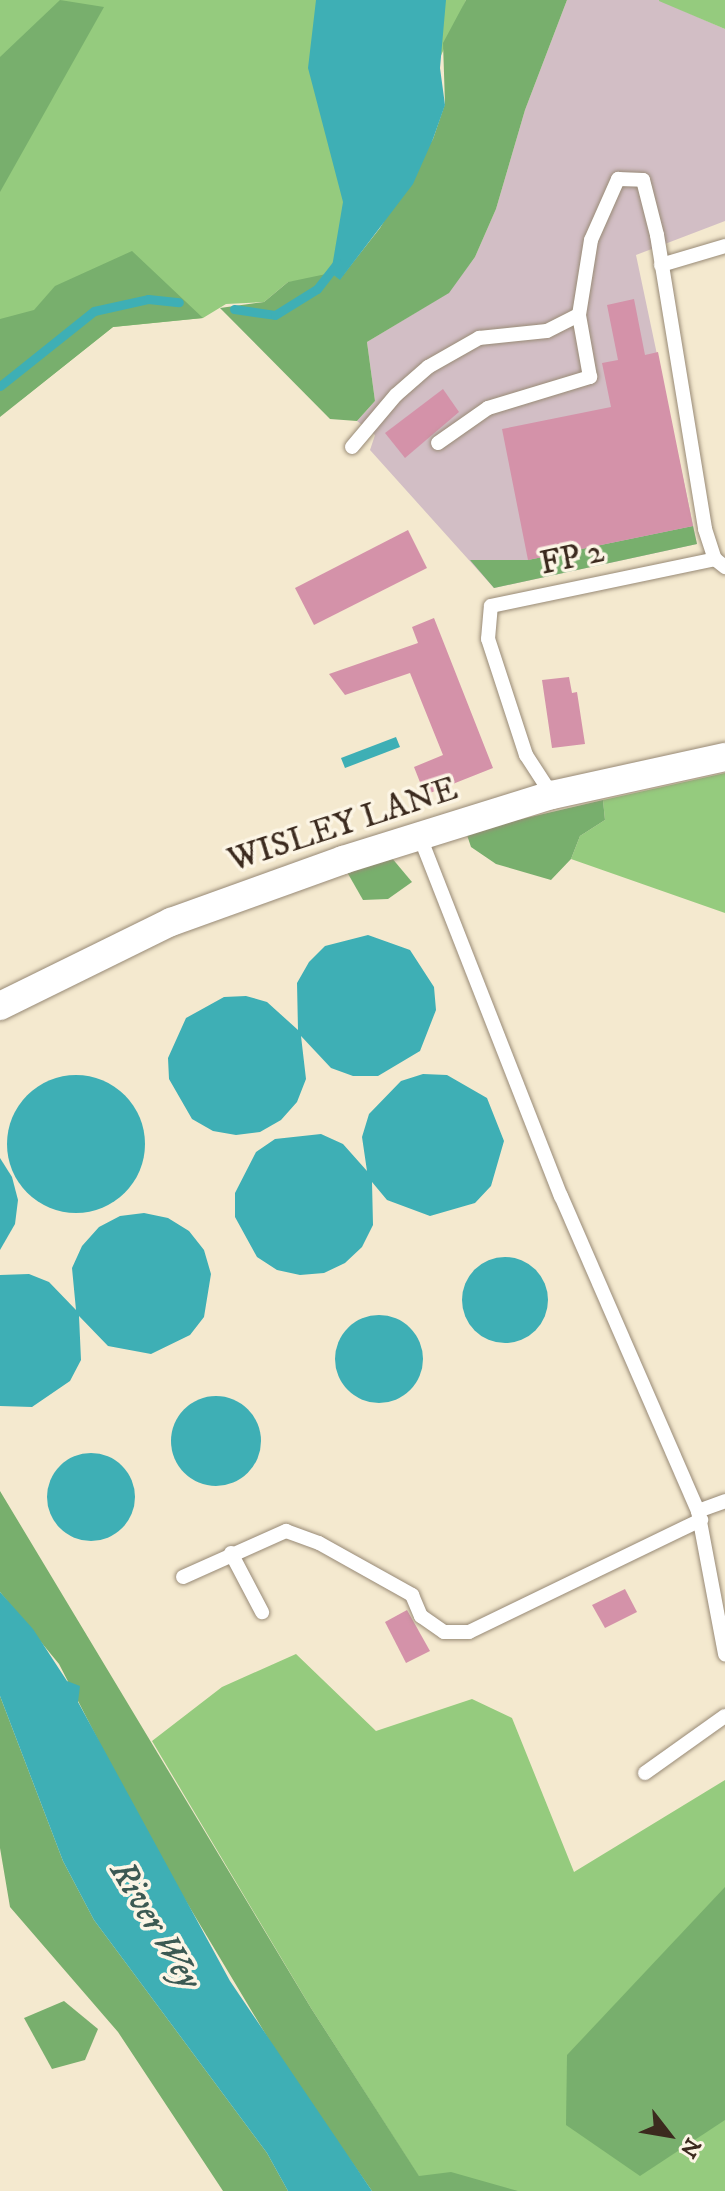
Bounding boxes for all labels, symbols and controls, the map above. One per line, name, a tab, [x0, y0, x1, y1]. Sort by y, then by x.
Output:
street label: FP 2	[536, 531, 608, 585]
street label: WISLEY LANE	[223, 769, 463, 881]
water label: River Wey	[100, 1853, 210, 1997]
north arrow	[629, 2095, 709, 2175]
text: N	[674, 2133, 706, 2162]

